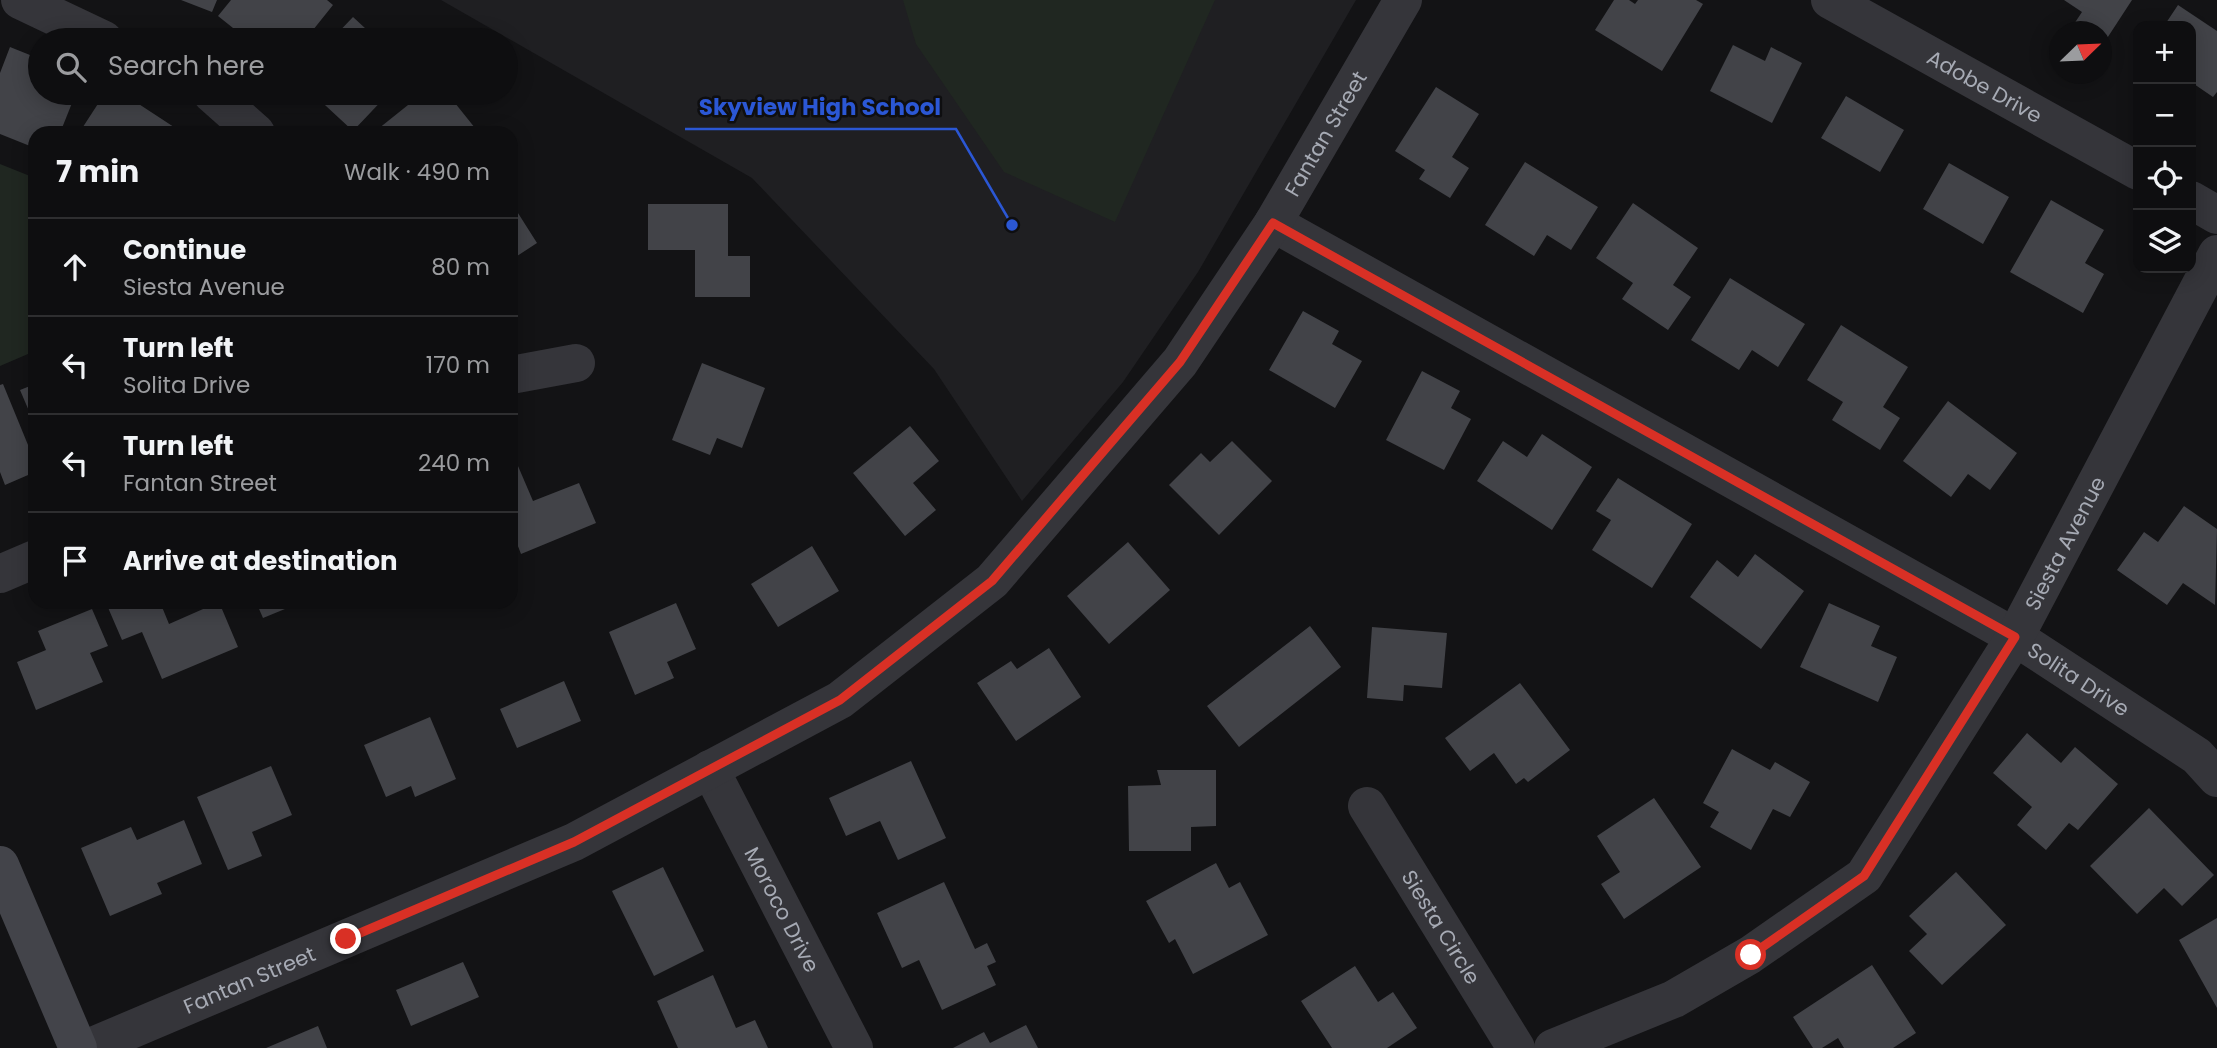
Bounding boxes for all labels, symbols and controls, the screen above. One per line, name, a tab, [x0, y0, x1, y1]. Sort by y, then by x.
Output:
north arrow	[2049, 21, 2112, 84]
map controls	[2133, 21, 2196, 273]
button: +	[2133, 21, 2196, 84]
search box	[28, 28, 518, 105]
street label: Adobe Drive	[1922, 42, 2047, 129]
icon: search	[52, 48, 90, 86]
text: Search here	[108, 48, 265, 84]
street label: Fantan Street	[1277, 65, 1373, 201]
button: −	[2133, 84, 2196, 147]
callout: Skyview High School	[685, 85, 956, 129]
text: Skyview High School	[699, 91, 941, 123]
button: locate	[2133, 147, 2196, 210]
text: 7 min	[56, 150, 139, 193]
text: Walk · 490 m	[344, 156, 490, 188]
button: layers	[2133, 210, 2196, 273]
text: Continue	[123, 232, 246, 268]
icon: ahead	[56, 248, 94, 286]
text: 80 m	[431, 251, 490, 283]
text: Siesta Avenue	[123, 271, 285, 303]
text: Turn left	[123, 330, 234, 366]
icon: left	[56, 346, 94, 384]
text: 170 m	[426, 349, 490, 381]
text: Solita Drive	[123, 369, 250, 401]
text: Turn left	[123, 428, 234, 464]
icon: left	[56, 444, 94, 482]
text: 240 m	[418, 447, 490, 479]
text: Fantan Street	[123, 467, 277, 499]
street label: Siesta Avenue	[2017, 471, 2112, 615]
icon: arrive	[56, 542, 94, 580]
text: Arrive at destination	[123, 543, 398, 579]
street label: Solita Drive	[2022, 635, 2135, 723]
street label: Moroco Drive	[738, 842, 827, 977]
street label: Siesta Circle	[1395, 864, 1488, 990]
route end	[330, 923, 361, 954]
street label: Fantan Street	[179, 939, 320, 1021]
route start	[1735, 939, 1766, 970]

